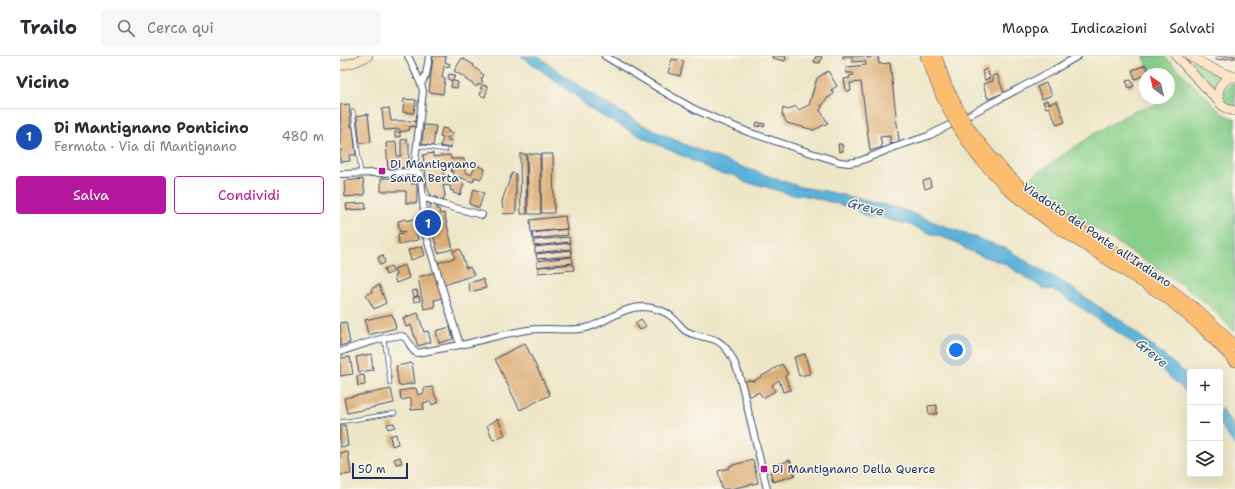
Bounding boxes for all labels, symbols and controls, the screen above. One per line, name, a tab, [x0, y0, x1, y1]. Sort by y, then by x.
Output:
search box	[101, 10, 381, 46]
text: Trailo	[20, 15, 77, 40]
icon: search	[115, 17, 137, 39]
text: Cerca qui	[147, 18, 214, 38]
text: Mappa	[1002, 19, 1049, 37]
text: Indicazioni	[1071, 19, 1147, 37]
text: Salvati	[1169, 19, 1215, 37]
north arrow	[1139, 68, 1175, 104]
text: Vicino	[16, 71, 69, 93]
text: Di Mantignano Ponticino	[54, 118, 249, 138]
text: 1	[26, 128, 32, 145]
text: 480 m	[282, 128, 324, 145]
text: Fermata · Via di Mantignano	[54, 138, 237, 155]
place label: Di Mantignano Santa Berta	[390, 156, 477, 186]
marker: Di Mantignano Santa Berta	[377, 166, 387, 176]
button: Salva	[16, 176, 166, 214]
button: Condividi	[174, 176, 324, 214]
street label: Viadotto del Ponte all'Indiano	[1019, 179, 1175, 291]
water label: Greve	[846, 194, 886, 220]
pin: 1	[415, 208, 441, 238]
water label: Greve	[1132, 335, 1172, 371]
your location	[946, 340, 966, 360]
map controls	[1187, 369, 1223, 477]
button: +	[1187, 369, 1223, 405]
button: −	[1187, 405, 1223, 441]
button: layers	[1187, 441, 1223, 477]
scale bar	[352, 461, 408, 480]
place label: Di Mantignano Della Querce	[772, 461, 936, 477]
text: 50 m	[358, 462, 386, 477]
marker: Di Mantignano Della Querce	[759, 464, 769, 474]

